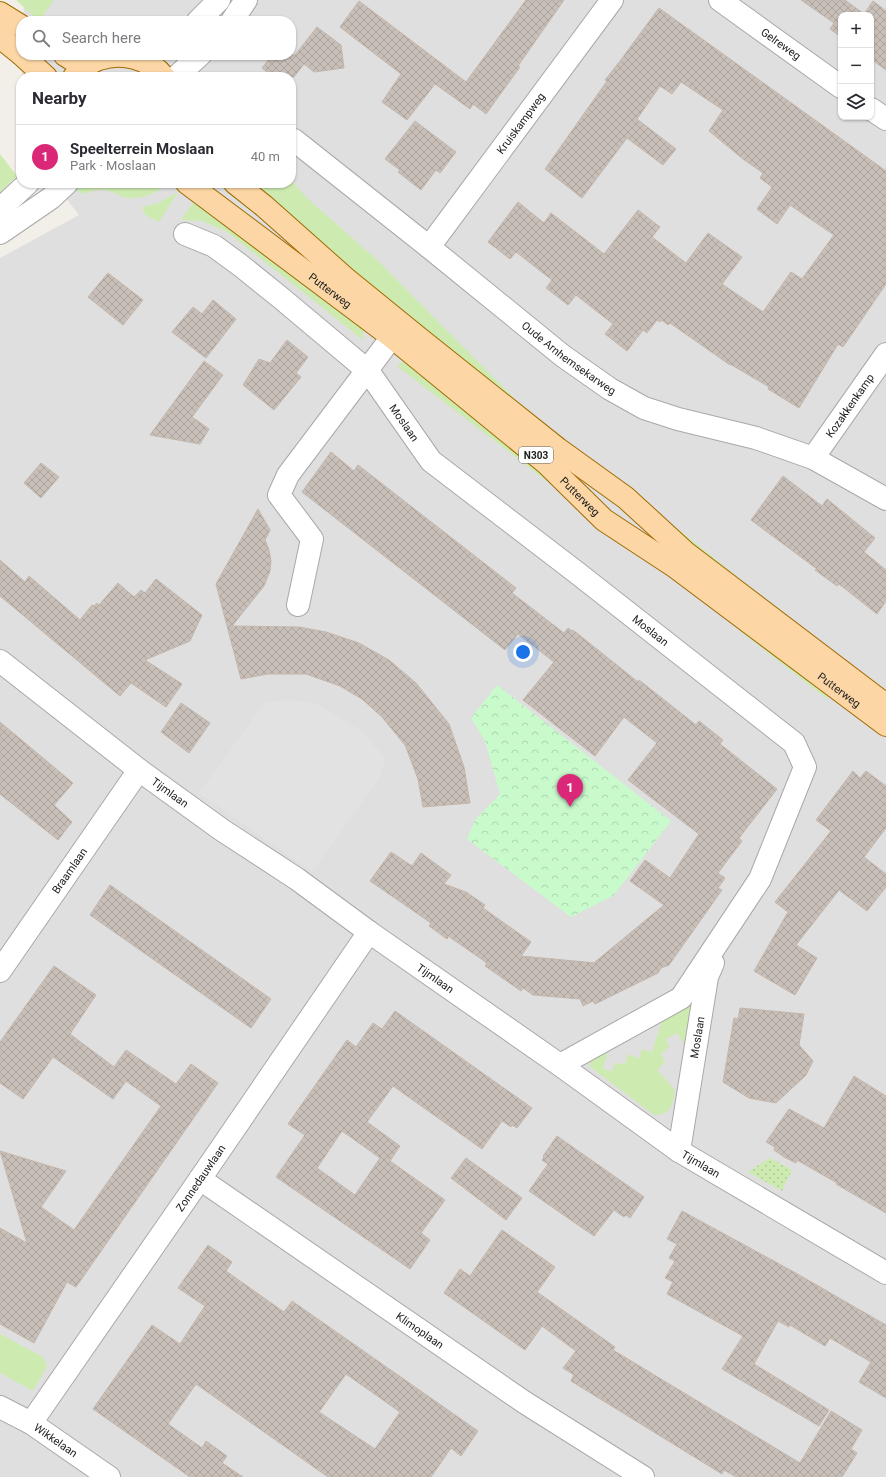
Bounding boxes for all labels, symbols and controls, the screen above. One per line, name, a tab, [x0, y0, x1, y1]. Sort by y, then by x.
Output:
map controls	[838, 12, 874, 120]
button: +	[838, 12, 874, 48]
search box	[16, 16, 296, 60]
street label: Gelreweg	[758, 26, 803, 63]
icon: search	[30, 27, 52, 49]
text: Search here	[62, 29, 141, 47]
button: −	[838, 48, 874, 84]
button: layers	[838, 84, 874, 120]
text: Nearby	[32, 88, 87, 108]
street label: Kruiskampweg	[494, 90, 548, 157]
text: Speelterrein Moslaan	[70, 140, 214, 158]
text: 1	[41, 149, 49, 164]
text: 40 m	[251, 149, 280, 164]
text: Park · Moslaan	[70, 158, 156, 173]
street label: Putterweg	[306, 271, 354, 311]
street label: Oude Arnhemsekarweg	[519, 319, 618, 398]
street label: Kozakkenkamp	[823, 372, 877, 440]
street label: Moslaan	[386, 402, 421, 444]
road number: N303	[519, 447, 553, 463]
street label: Putterweg	[557, 474, 602, 519]
street label: Moslaan	[630, 613, 671, 649]
your location	[513, 642, 533, 662]
street label: Putterweg	[815, 670, 863, 711]
pin: 1	[557, 774, 583, 807]
street label: Tijmlaan	[149, 775, 191, 811]
street label: Braamlaan	[49, 846, 90, 896]
street label: Tijmlaan	[414, 961, 456, 996]
street label: Moslaan	[688, 1016, 708, 1059]
street label: Zonnedauwlaan	[174, 1142, 228, 1214]
street label: Tijmlaan	[679, 1148, 722, 1181]
street label: Klimoplaan	[393, 1310, 446, 1352]
street label: Wikkelaan	[31, 1421, 80, 1460]

